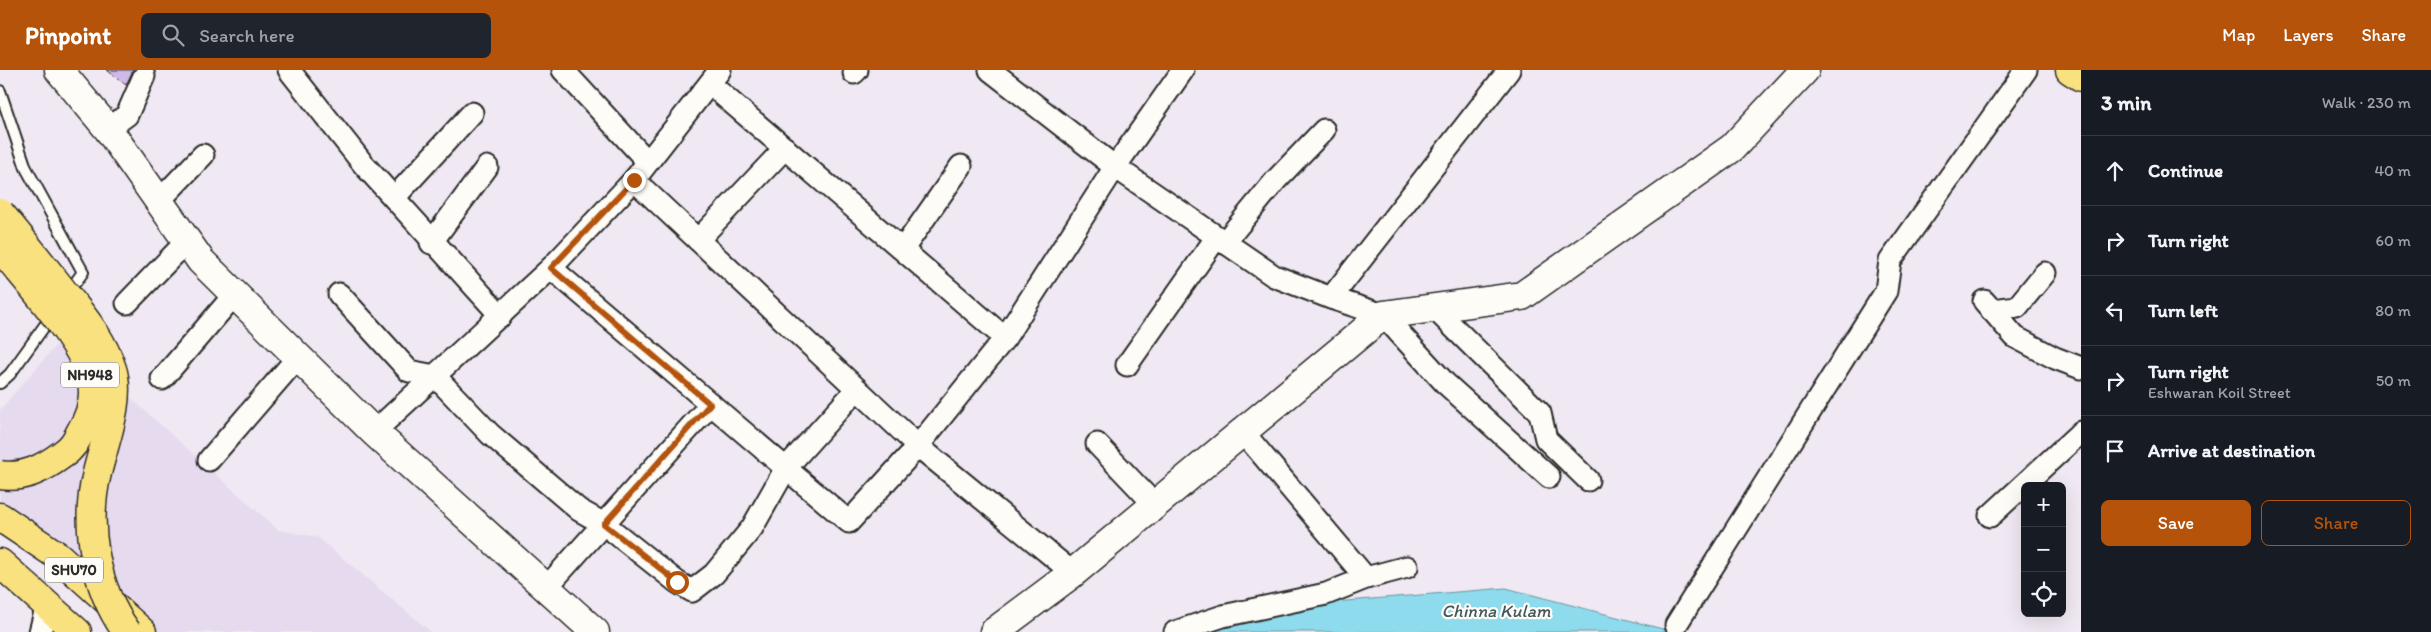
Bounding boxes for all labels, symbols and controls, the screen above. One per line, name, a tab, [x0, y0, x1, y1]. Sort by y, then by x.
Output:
search box	[141, 13, 491, 58]
text: Pinpoint	[25, 21, 111, 50]
icon: search	[159, 21, 187, 49]
text: Search here	[199, 24, 294, 47]
text: Map	[2222, 24, 2255, 46]
text: Layers	[2283, 24, 2333, 46]
text: Share	[2361, 24, 2406, 46]
text: 3 min	[2101, 90, 2151, 115]
text: Walk · 230 m	[2322, 93, 2411, 112]
icon: ahead	[2101, 157, 2129, 185]
text: Continue	[2148, 159, 2223, 182]
text: 40 m	[2374, 161, 2411, 180]
route end	[623, 169, 646, 192]
icon: right	[2101, 227, 2129, 255]
text: Turn right	[2148, 229, 2229, 252]
text: 60 m	[2376, 231, 2411, 250]
icon: left	[2101, 297, 2129, 325]
text: Turn left	[2148, 299, 2218, 322]
text: 80 m	[2375, 301, 2411, 320]
text: Turn right	[2148, 360, 2229, 383]
road number: NH948	[61, 362, 119, 388]
icon: right	[2101, 367, 2129, 395]
text: 50 m	[2376, 371, 2411, 390]
text: Eshwaran Koil Street	[2148, 383, 2291, 402]
icon: arrive	[2101, 437, 2129, 465]
text: Arrive at destination	[2148, 439, 2315, 462]
map controls	[2021, 482, 2066, 617]
button: +	[2021, 482, 2066, 527]
button: Save	[2101, 500, 2251, 546]
button: Share	[2261, 500, 2411, 546]
button: −	[2021, 527, 2066, 572]
road number: SHU70	[45, 558, 103, 582]
route start	[666, 571, 689, 594]
button: locate	[2021, 572, 2066, 617]
water label: Chinna Kulam	[1441, 600, 1551, 622]

